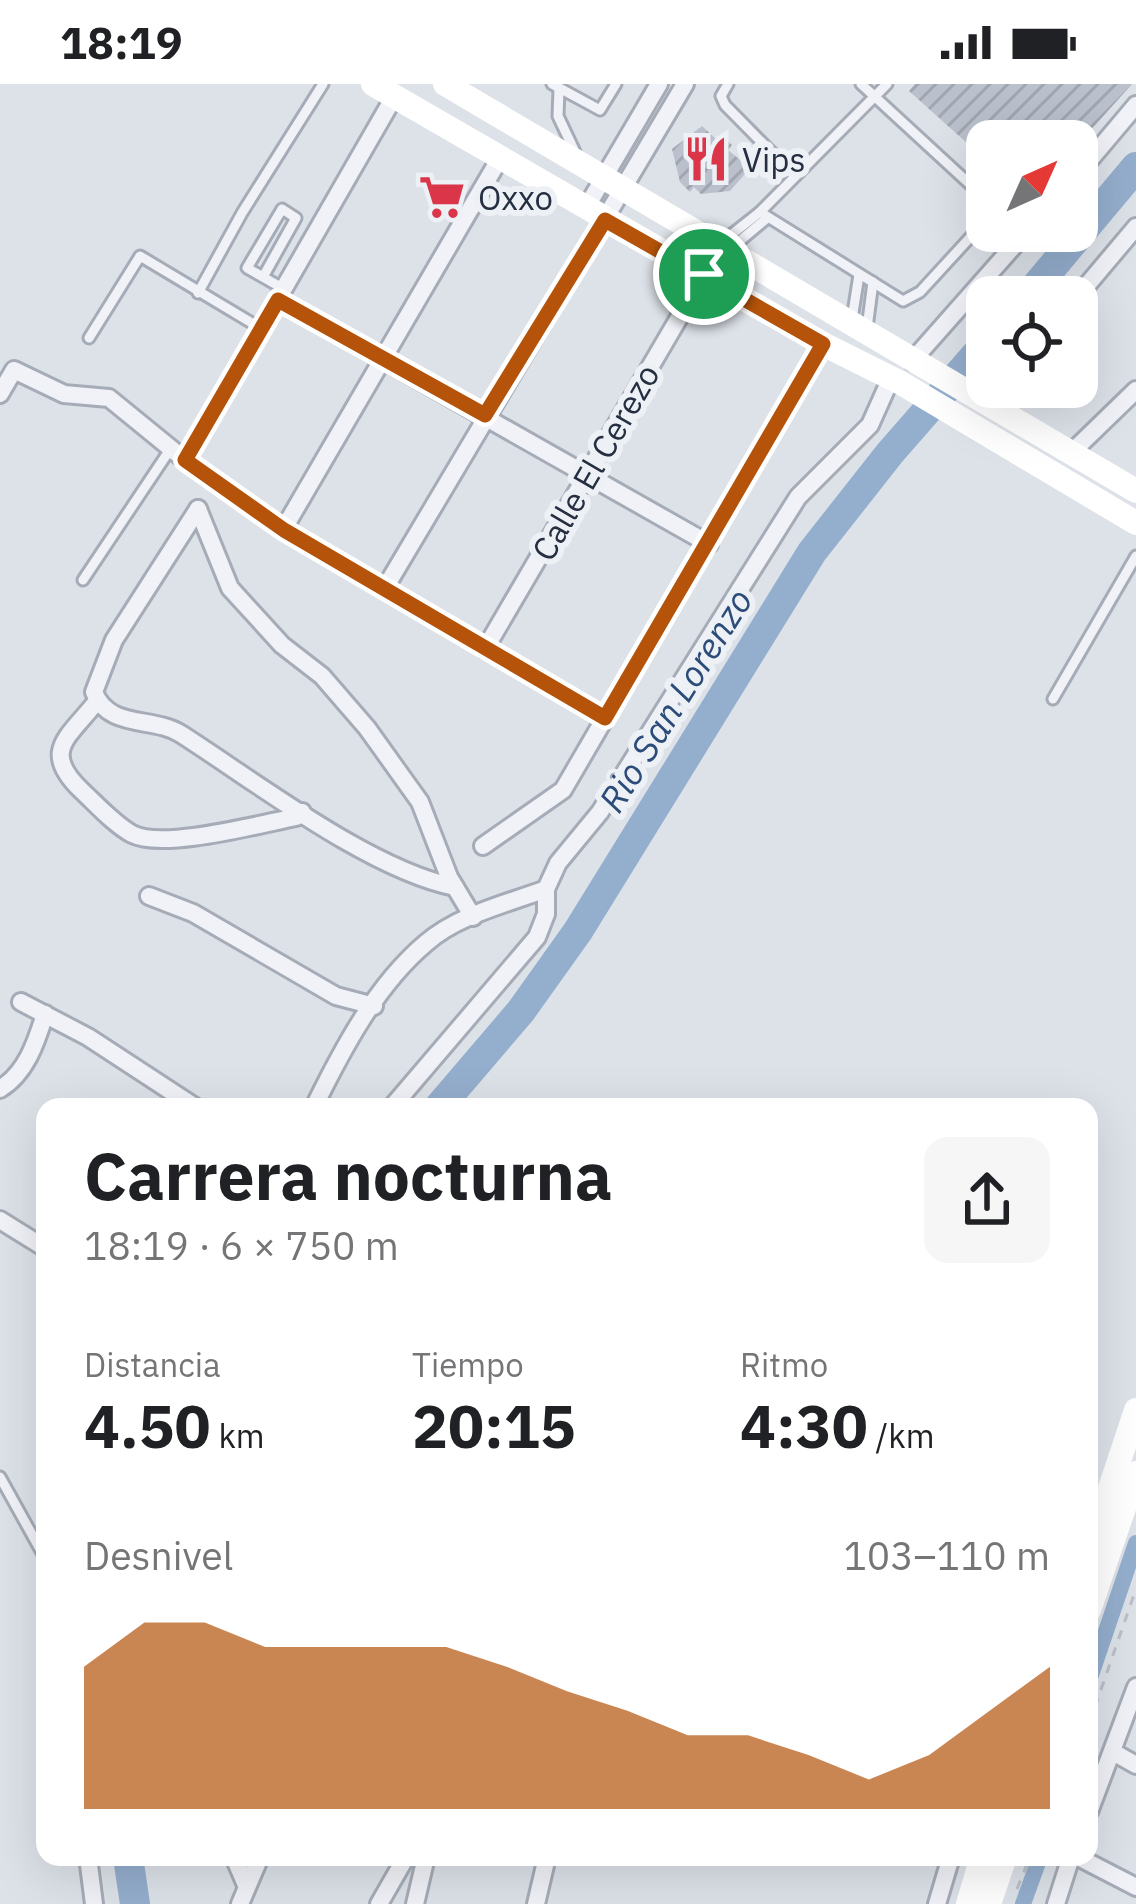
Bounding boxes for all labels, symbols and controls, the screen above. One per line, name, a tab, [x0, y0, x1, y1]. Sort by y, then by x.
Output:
text: 18:19	[60, 13, 183, 71]
north arrow	[966, 120, 1098, 252]
map controls	[966, 120, 1098, 408]
restaurant icon: Vips	[681, 134, 731, 184]
place label: Vips	[742, 138, 806, 181]
supermarket icon: Oxxo	[417, 172, 467, 222]
place label: Oxxo	[478, 176, 553, 219]
pin	[653, 223, 755, 325]
icon: arrive	[671, 241, 737, 307]
button: locate	[966, 276, 1098, 408]
street label: Calle El Cerezo	[521, 356, 669, 568]
water label: Rio San Lorenzo	[587, 579, 763, 821]
text: Carrera nocturna	[84, 1132, 612, 1218]
button: share	[924, 1137, 1050, 1263]
text: 18:19 · 6 × 750 m	[84, 1220, 399, 1271]
text: Distancia	[84, 1343, 221, 1386]
text: Tiempo	[412, 1343, 524, 1386]
text: Ritmo	[740, 1343, 828, 1386]
text: 4.50	[84, 1386, 211, 1465]
text: 20:15	[412, 1386, 576, 1465]
text: 4:30	[740, 1386, 868, 1465]
text: km	[211, 1414, 265, 1457]
text: /km	[868, 1414, 934, 1457]
text: Desnivel	[84, 1530, 233, 1581]
text: 103–110 m	[843, 1530, 1050, 1581]

